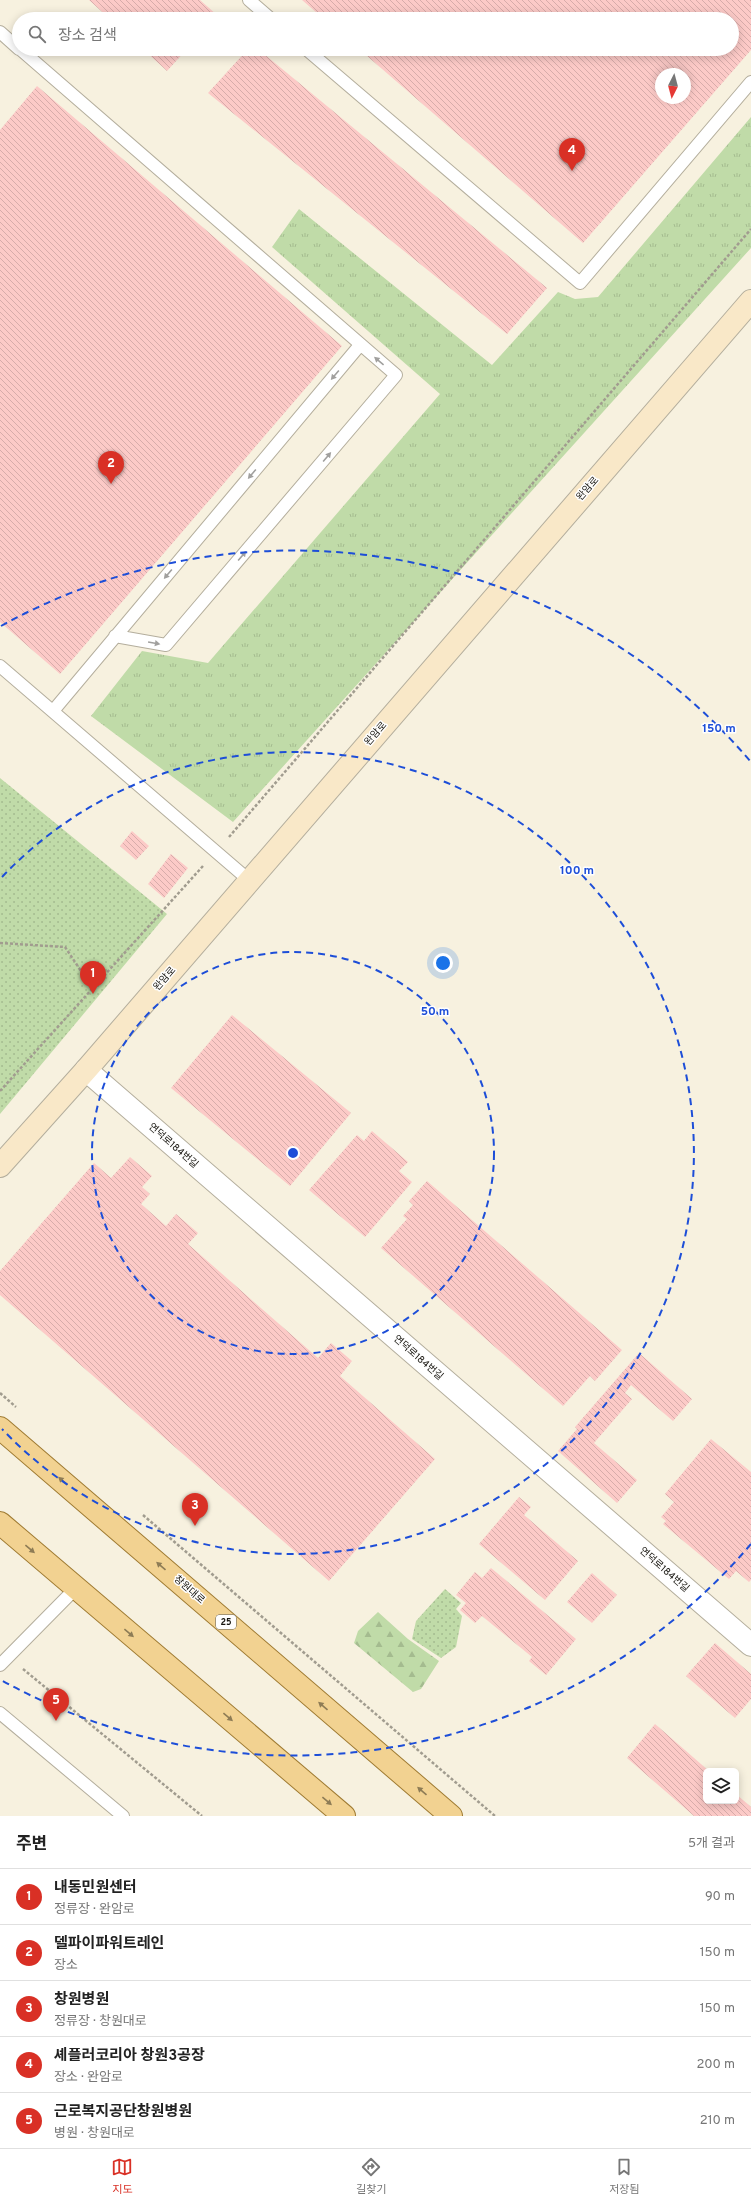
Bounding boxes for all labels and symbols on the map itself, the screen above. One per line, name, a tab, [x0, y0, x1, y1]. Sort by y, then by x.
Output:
north arrow	[655, 68, 691, 104]
pin: 4	[559, 138, 585, 171]
one-way arrow	[374, 356, 384, 365]
one-way arrow	[331, 369, 340, 380]
pin: 2	[98, 451, 124, 484]
one-way arrow	[322, 452, 331, 462]
one-way arrow	[247, 469, 256, 480]
street label: 완암로	[574, 474, 602, 504]
one-way arrow	[238, 551, 247, 561]
one-way arrow	[163, 568, 172, 579]
one-way arrow	[148, 640, 160, 646]
street label: 완암로	[362, 719, 390, 749]
text: 150 m	[702, 721, 736, 737]
text: 100 m	[560, 863, 594, 879]
your location	[433, 953, 453, 973]
pin: 1	[80, 961, 106, 994]
street label: 완암로	[151, 964, 179, 994]
text: 50 m	[421, 1004, 449, 1020]
street label: 연덕로184번길	[145, 1121, 201, 1171]
centre of rings	[286, 1146, 300, 1160]
street label: 연덕로184번길	[390, 1333, 446, 1383]
one-way arrow	[57, 1477, 68, 1486]
pin: 3	[182, 1493, 208, 1526]
one-way arrow	[24, 1544, 35, 1553]
street label: 연덕로184번길	[636, 1545, 692, 1595]
one-way arrow	[156, 1562, 166, 1571]
street label: 창원대로	[171, 1573, 207, 1607]
road number: 25	[216, 1615, 236, 1629]
one-way arrow	[124, 1628, 133, 1637]
pin: 5	[43, 1688, 69, 1721]
one-way arrow	[318, 1701, 329, 1710]
one-way arrow	[222, 1713, 233, 1722]
one-way arrow	[416, 1786, 427, 1795]
one-way arrow	[321, 1797, 332, 1806]

